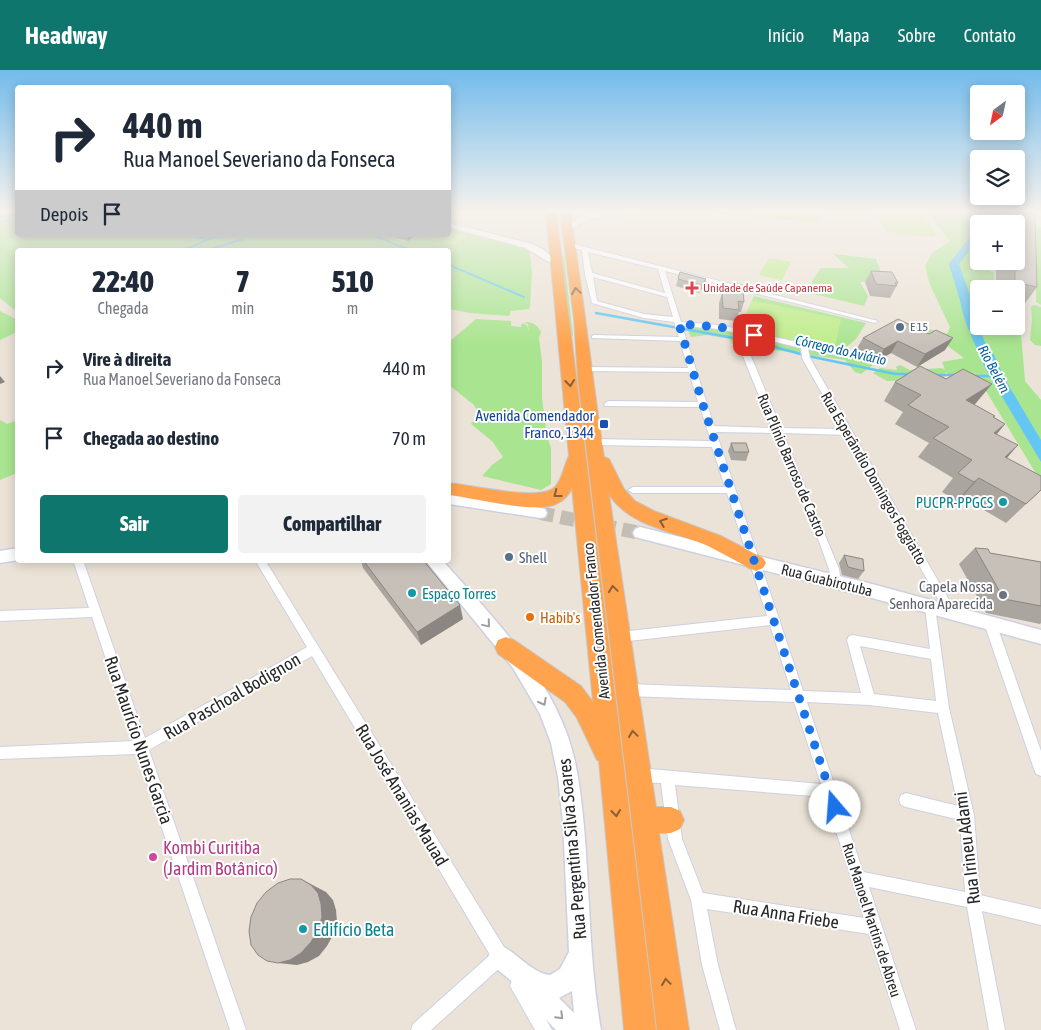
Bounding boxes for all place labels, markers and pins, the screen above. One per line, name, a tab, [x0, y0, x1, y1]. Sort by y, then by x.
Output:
marker: Unidade de Saúde Capanema	[685, 281, 699, 295]
place label: Unidade de Saúde Capanema	[703, 281, 832, 295]
pin	[733, 314, 775, 356]
place label: E 15	[910, 320, 928, 334]
marker: E 15	[894, 321, 906, 333]
place label: Avenida Comendador Franco, 1344	[476, 407, 595, 441]
marker: Avenida Comendador Franco, 1344	[598, 418, 610, 430]
place label: PUCPR-PPGCS	[916, 494, 993, 511]
marker: PUCPR-PPGCS	[997, 496, 1009, 508]
place label: Shell	[519, 549, 547, 566]
marker: Shell	[503, 551, 515, 563]
place label: Capela Nossa Senhora Aparecida	[889, 578, 993, 612]
place label: Espaço Torres	[422, 585, 496, 602]
marker: Espaço Torres	[406, 587, 418, 599]
marker: Capela Nossa Senhora Aparecida	[997, 589, 1009, 601]
place label: Habib's	[540, 609, 581, 626]
marker: Habib's	[524, 611, 536, 623]
place label: Kombi Curitiba (Jardim Botânico)	[163, 837, 278, 879]
marker: Kombi Curitiba (Jardim Botânico)	[147, 851, 159, 863]
place label: Edifício Beta	[313, 919, 394, 940]
marker: Edifício Beta	[297, 923, 309, 935]

